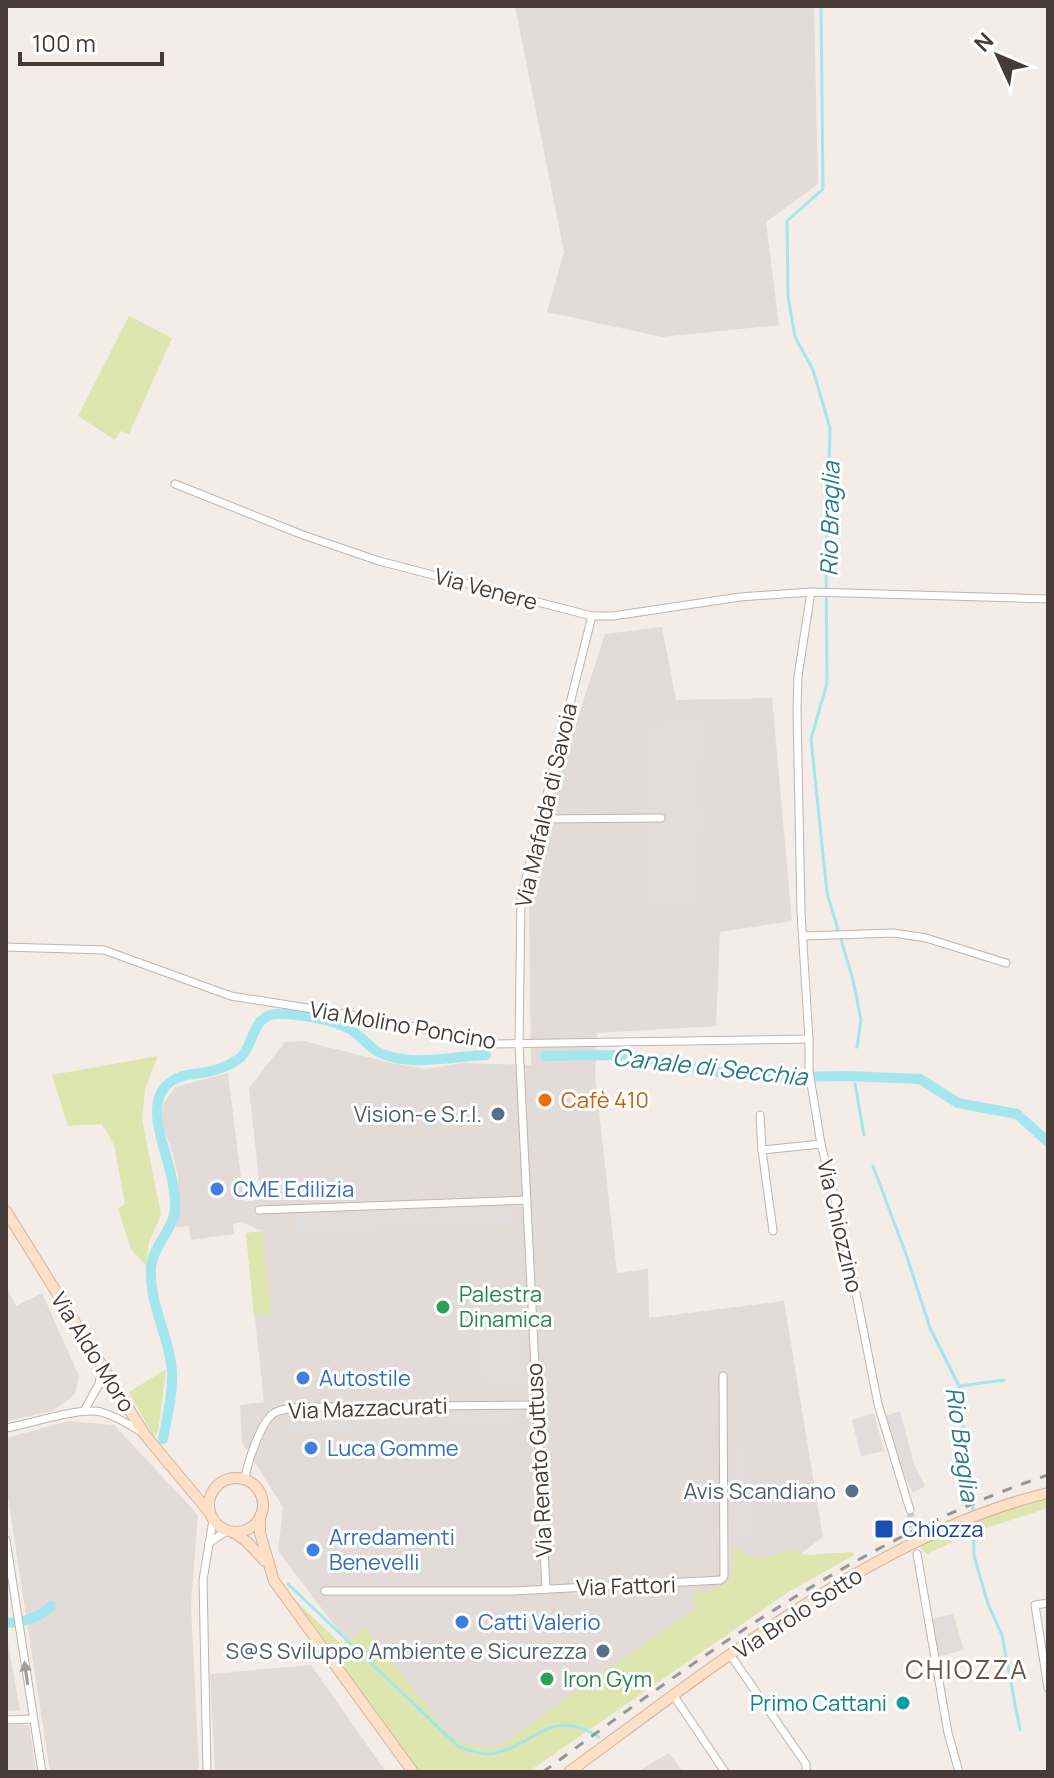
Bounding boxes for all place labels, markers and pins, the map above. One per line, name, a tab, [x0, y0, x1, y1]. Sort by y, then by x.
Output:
place label: Cafè 410	[561, 1085, 649, 1115]
marker: Cafè 410	[536, 1091, 554, 1109]
place label: Vision-e S.r.l.	[354, 1099, 482, 1129]
marker: Vision-e S.r.l.	[489, 1105, 507, 1123]
place label: CME Edilizia	[233, 1174, 354, 1204]
marker: CME Edilizia	[208, 1180, 226, 1198]
place label: Palestra Dinamica	[459, 1279, 552, 1334]
marker: Palestra Dinamica	[434, 1298, 452, 1316]
place label: Autostile	[319, 1363, 411, 1393]
marker: Autostile	[294, 1369, 312, 1387]
place label: Luca Gomme	[327, 1433, 459, 1463]
marker: Luca Gomme	[302, 1439, 320, 1457]
place label: Avis Scandiano	[683, 1476, 836, 1506]
marker: Avis Scandiano	[843, 1482, 861, 1500]
place label: Chiozza	[902, 1514, 983, 1544]
marker: Chiozza	[873, 1518, 895, 1540]
place label: Arredamenti Benevelli	[329, 1522, 455, 1577]
marker: Arredamenti Benevelli	[304, 1541, 322, 1559]
place label: Catti Valerio	[478, 1607, 600, 1637]
marker: Catti Valerio	[453, 1613, 471, 1631]
place label: S@S Sviluppo Ambiente e Sicurezza	[225, 1636, 587, 1666]
marker: S@S Sviluppo Ambiente e Sicurezza	[594, 1642, 612, 1660]
place label: Iron Gym	[563, 1664, 652, 1694]
marker: Iron Gym	[538, 1670, 556, 1688]
place label: Primo Cattani	[750, 1688, 887, 1718]
marker: Primo Cattani	[894, 1694, 912, 1712]

